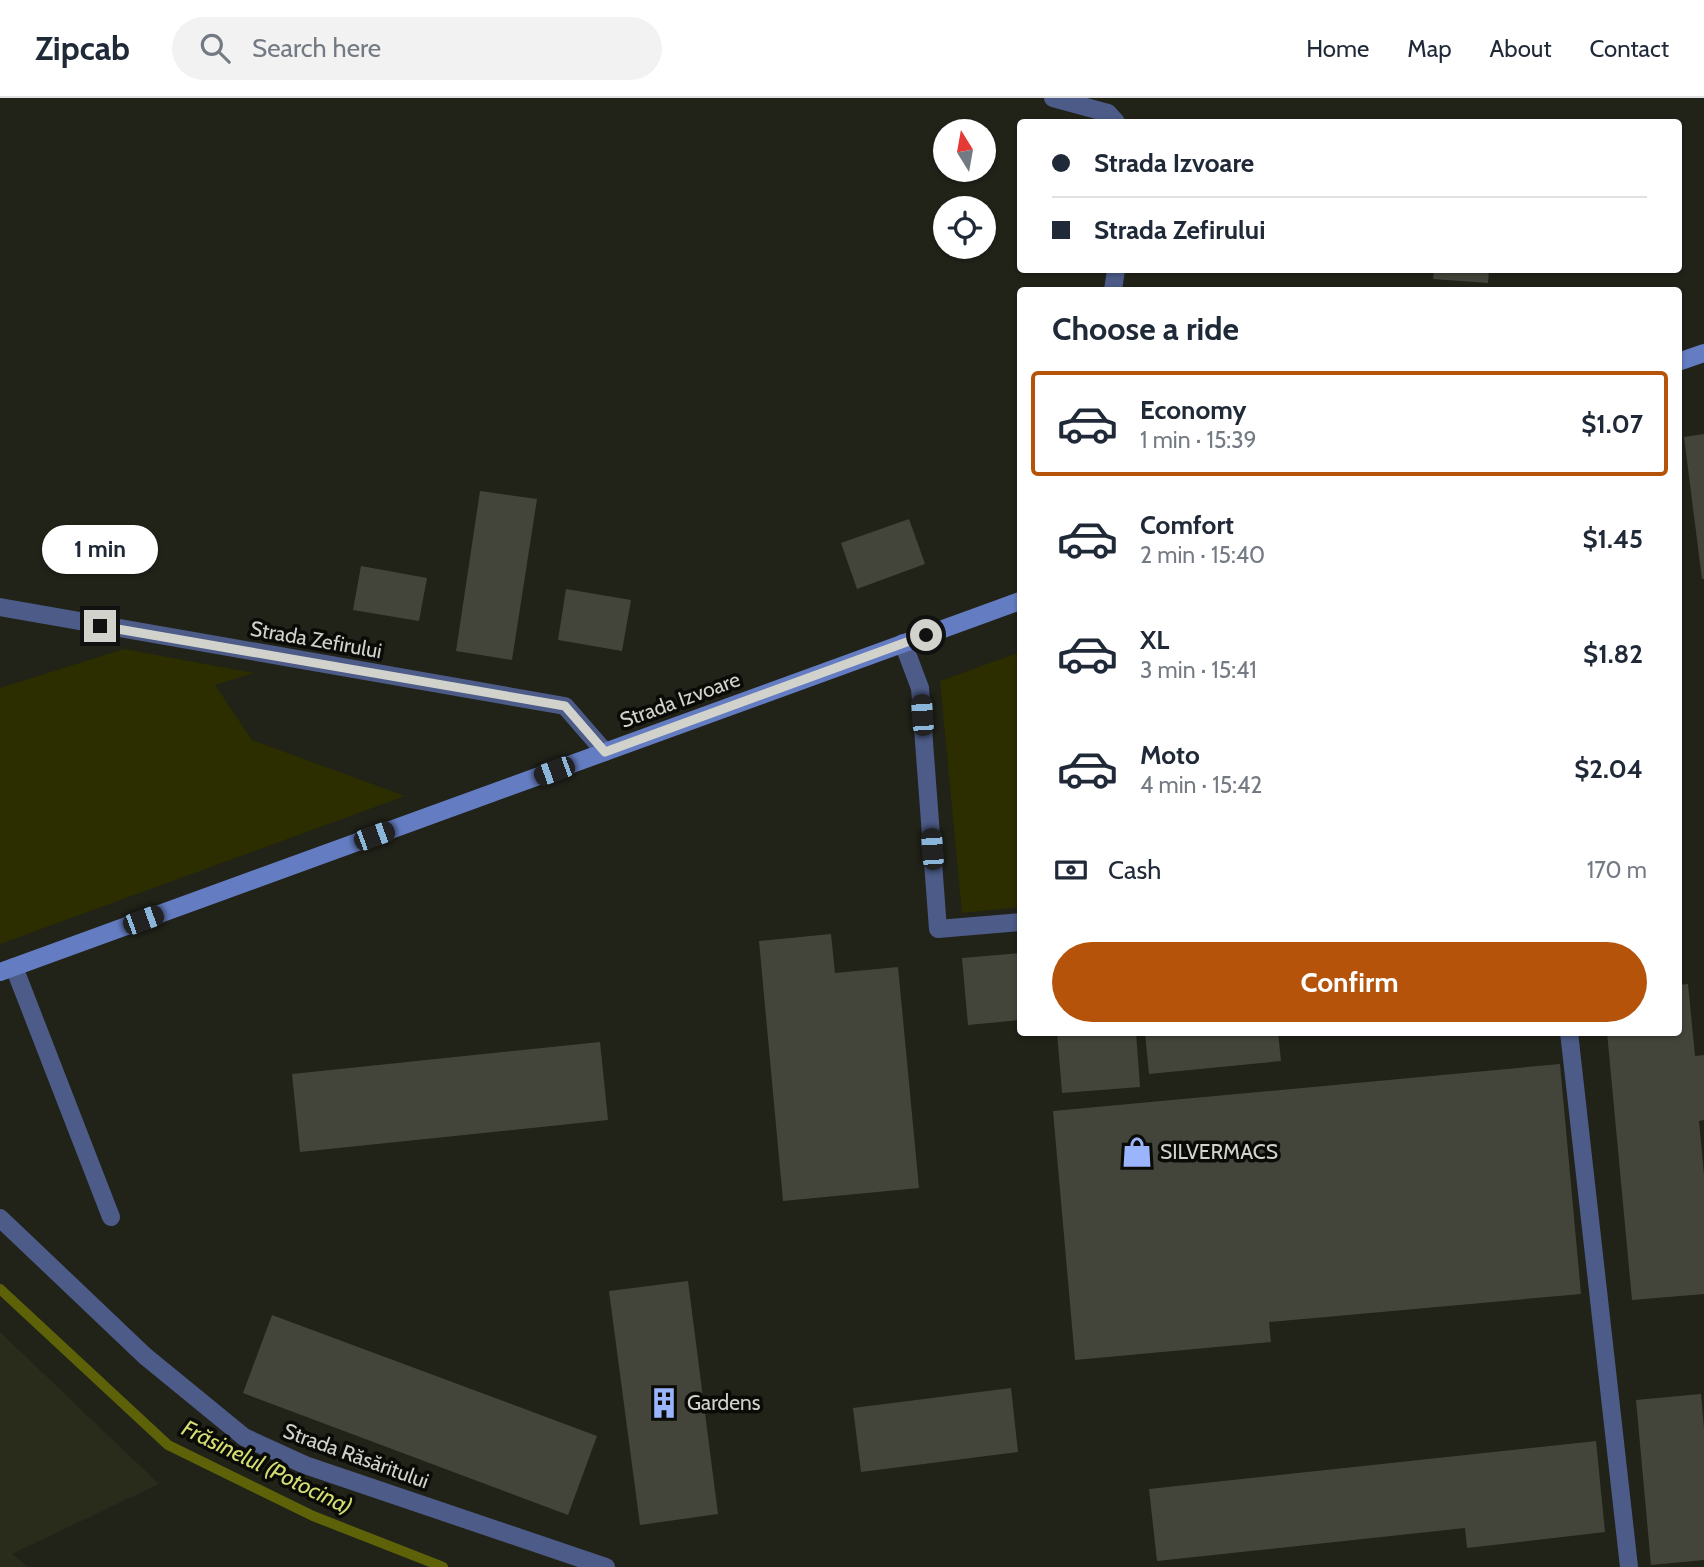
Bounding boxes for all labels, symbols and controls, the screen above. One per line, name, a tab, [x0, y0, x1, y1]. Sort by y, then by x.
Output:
search box	[172, 17, 662, 80]
text: Zipcab	[35, 28, 130, 68]
icon: search	[196, 29, 234, 67]
text: Search here	[252, 32, 381, 64]
text: Home	[1306, 34, 1369, 63]
text: Map	[1407, 34, 1452, 63]
text: About	[1490, 34, 1552, 63]
text: Contact	[1590, 34, 1669, 63]
north arrow	[933, 119, 996, 182]
map controls	[933, 119, 996, 259]
text: Strada Izvoare	[1094, 147, 1254, 179]
button: locate	[933, 196, 996, 259]
text: Strada Zefirului	[1094, 214, 1265, 246]
text: Choose a ride	[1052, 309, 1239, 348]
icon: car	[1056, 392, 1119, 455]
text: Economy	[1140, 394, 1246, 426]
text: $1.07	[1581, 408, 1643, 440]
text: 1 min · 15:39	[1140, 426, 1257, 454]
icon: car	[1056, 507, 1119, 570]
text: Comfort	[1140, 509, 1234, 541]
text: $1.45	[1582, 523, 1643, 555]
callout: 1 min	[42, 524, 158, 574]
text: 1 min	[74, 535, 126, 563]
text: 2 min · 15:40	[1140, 541, 1265, 569]
route end	[84, 610, 116, 642]
street label: Strada Zefirului	[248, 616, 384, 663]
route start	[910, 619, 942, 651]
icon: car	[1056, 622, 1119, 685]
text: XL	[1140, 624, 1169, 656]
text: $1.82	[1583, 638, 1643, 670]
text: 3 min · 15:41	[1140, 656, 1257, 684]
street label: Strada Izvoare	[616, 666, 744, 733]
car	[911, 693, 934, 737]
icon: car	[1056, 737, 1119, 800]
text: Moto	[1140, 739, 1200, 771]
text: $2.04	[1574, 753, 1643, 785]
car	[531, 754, 578, 788]
text: 4 min · 15:42	[1140, 771, 1262, 799]
car	[351, 819, 398, 853]
car	[921, 827, 944, 871]
icon: cash	[1052, 851, 1090, 889]
text: Cash	[1108, 854, 1161, 886]
text: 170 m	[1587, 856, 1647, 884]
car	[120, 903, 167, 937]
button: Confirm	[1052, 942, 1647, 1022]
shop icon: SILVERMACS	[1120, 1135, 1154, 1169]
place label: SILVERMACS	[1160, 1139, 1278, 1164]
building icon: Gardens	[647, 1386, 681, 1420]
place label: Gardens	[687, 1390, 761, 1415]
water label: Frăsinelul (Potocina)	[177, 1414, 357, 1520]
street label: Strada Răsăritului	[280, 1418, 432, 1493]

